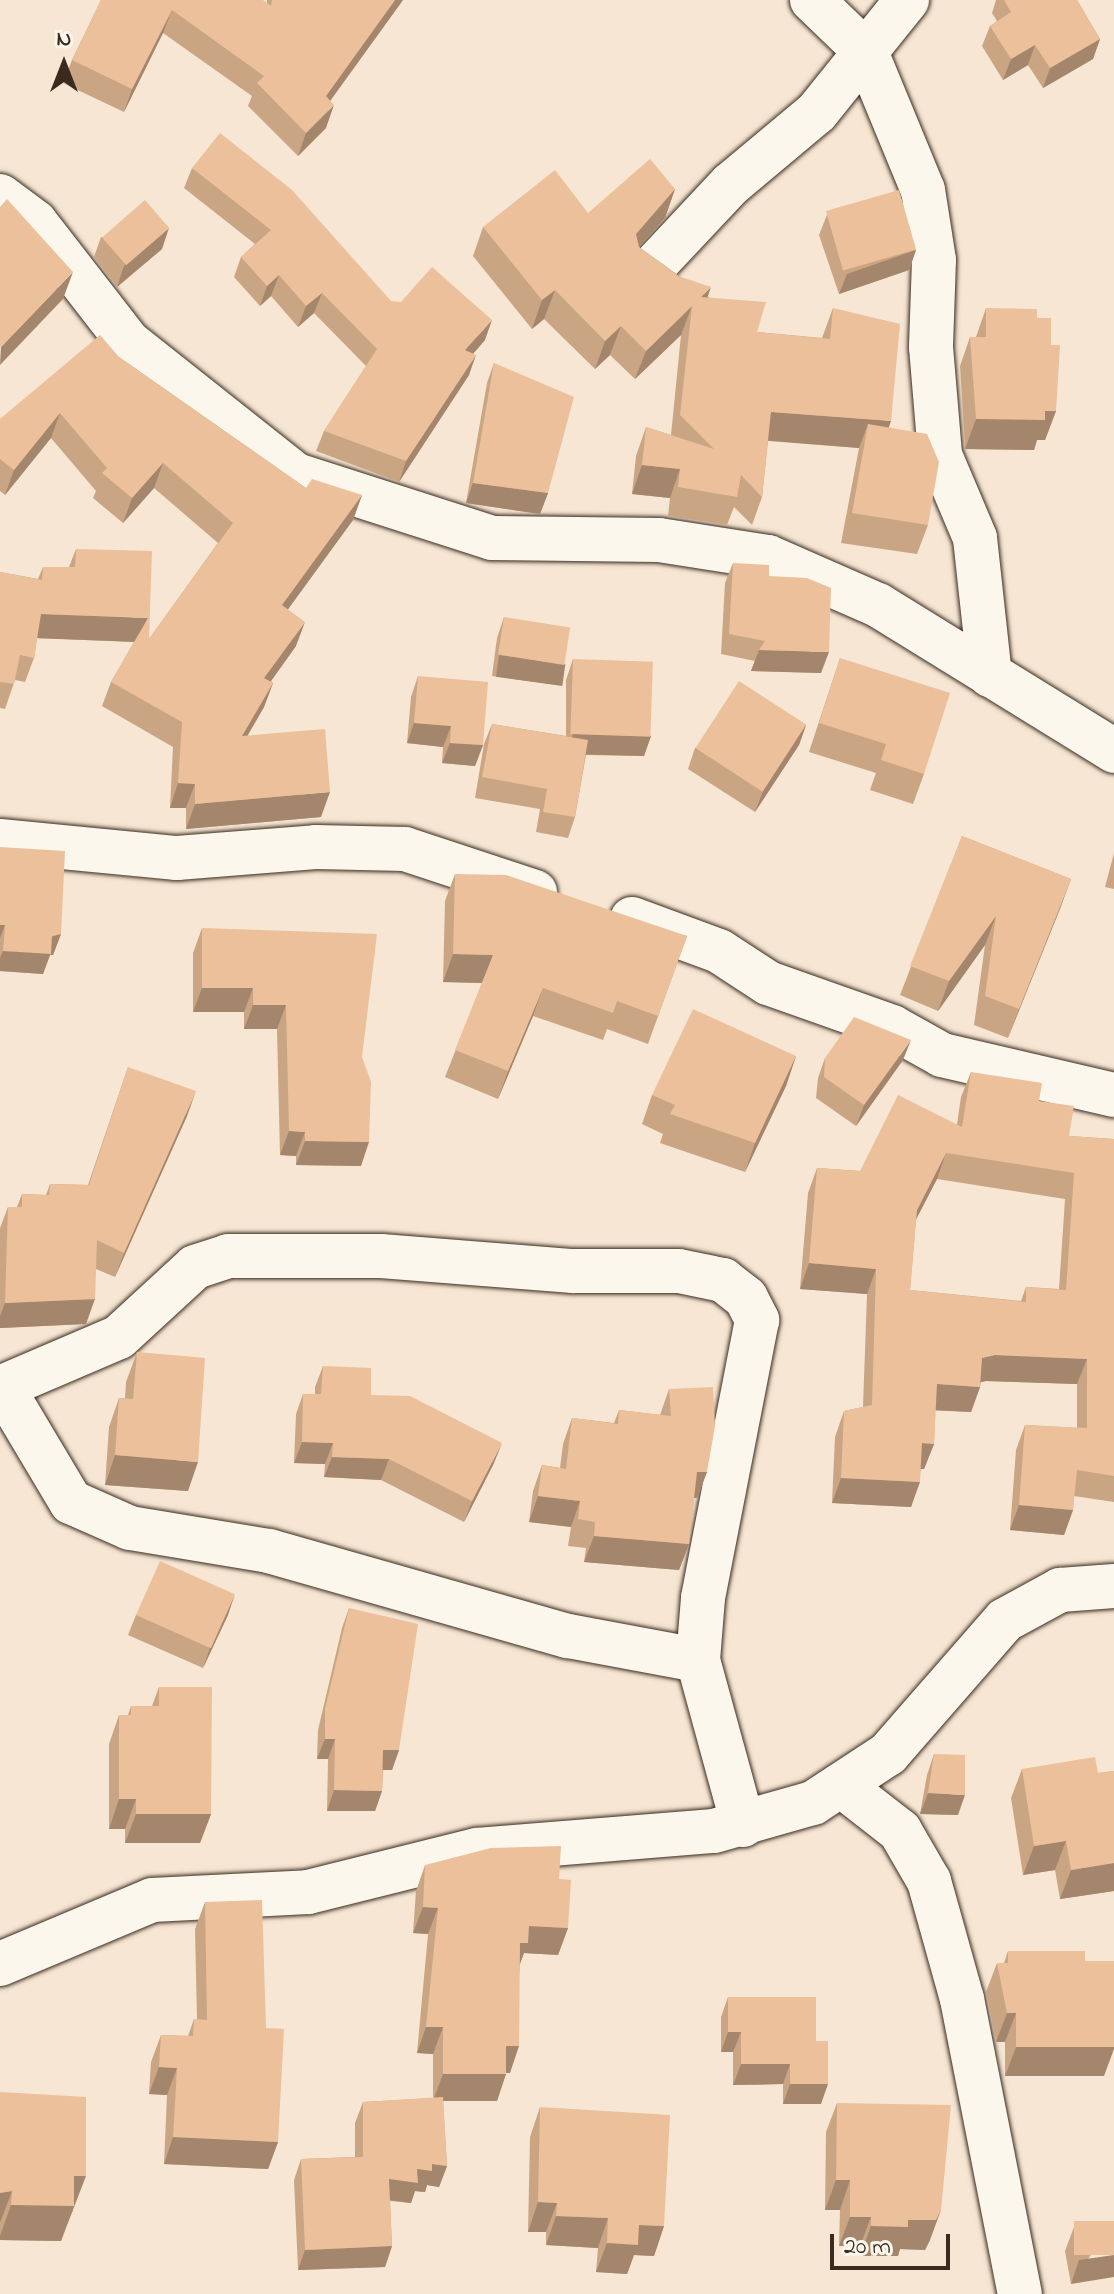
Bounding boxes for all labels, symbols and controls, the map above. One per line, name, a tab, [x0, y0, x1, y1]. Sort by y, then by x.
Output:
north arrow	[24, 24, 104, 104]
text: N	[57, 24, 71, 56]
scale bar	[834, 2218, 954, 2268]
text: 20 m	[844, 2230, 891, 2265]

